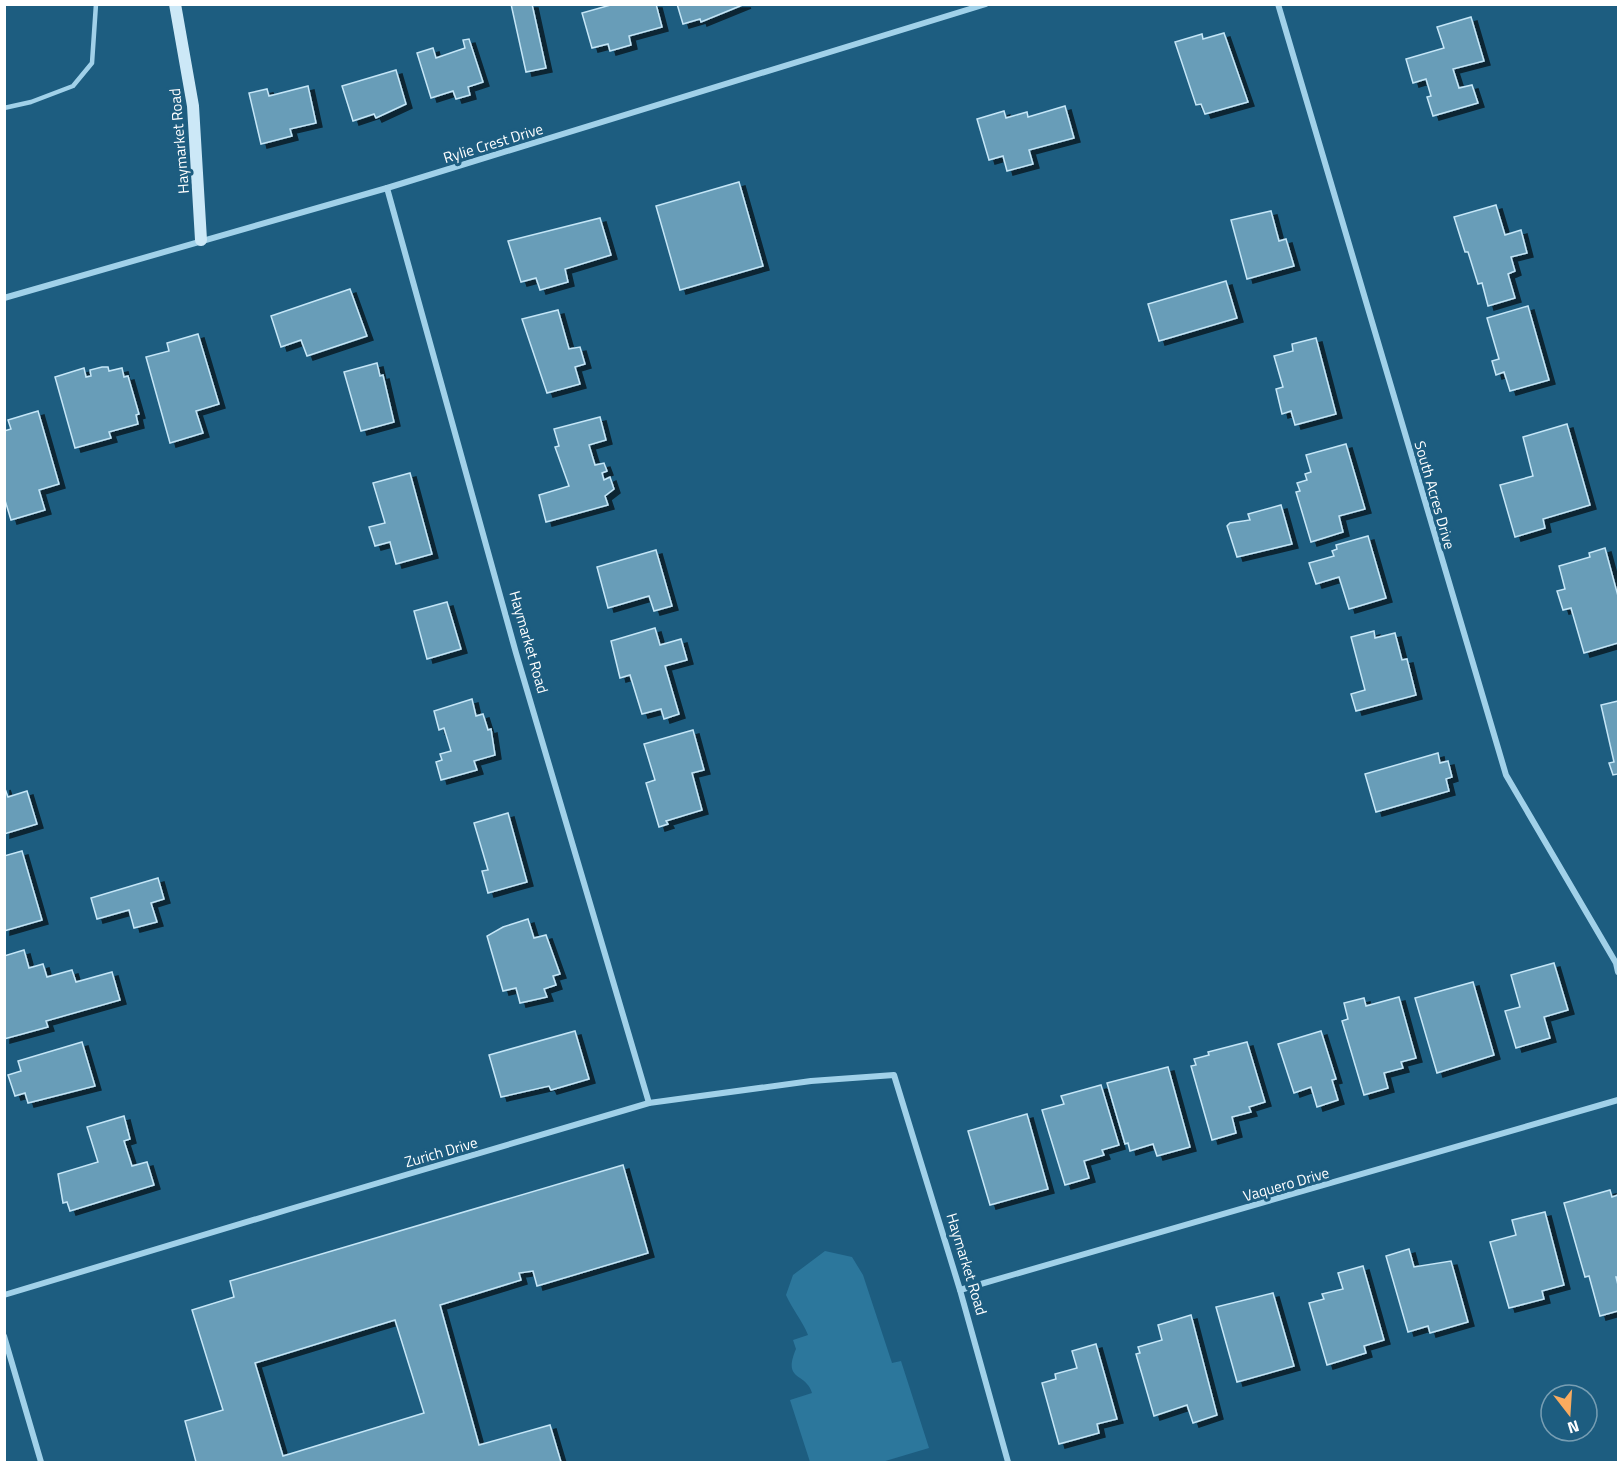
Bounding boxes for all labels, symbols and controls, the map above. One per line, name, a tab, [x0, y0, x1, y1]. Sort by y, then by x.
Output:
street label: Haymarket Road	[163, 87, 195, 195]
street label: Rylie Crest Drive	[440, 117, 546, 169]
street label: South Acres Drive	[1409, 438, 1461, 552]
street label: Haymarket Road	[503, 588, 555, 696]
street label: Zurich Drive	[402, 1131, 480, 1173]
street label: Vaquero Drive	[1240, 1161, 1332, 1207]
street label: Haymarket Road	[941, 1210, 993, 1318]
north arrow	[1539, 1383, 1599, 1443]
text: N	[1565, 1414, 1582, 1440]

